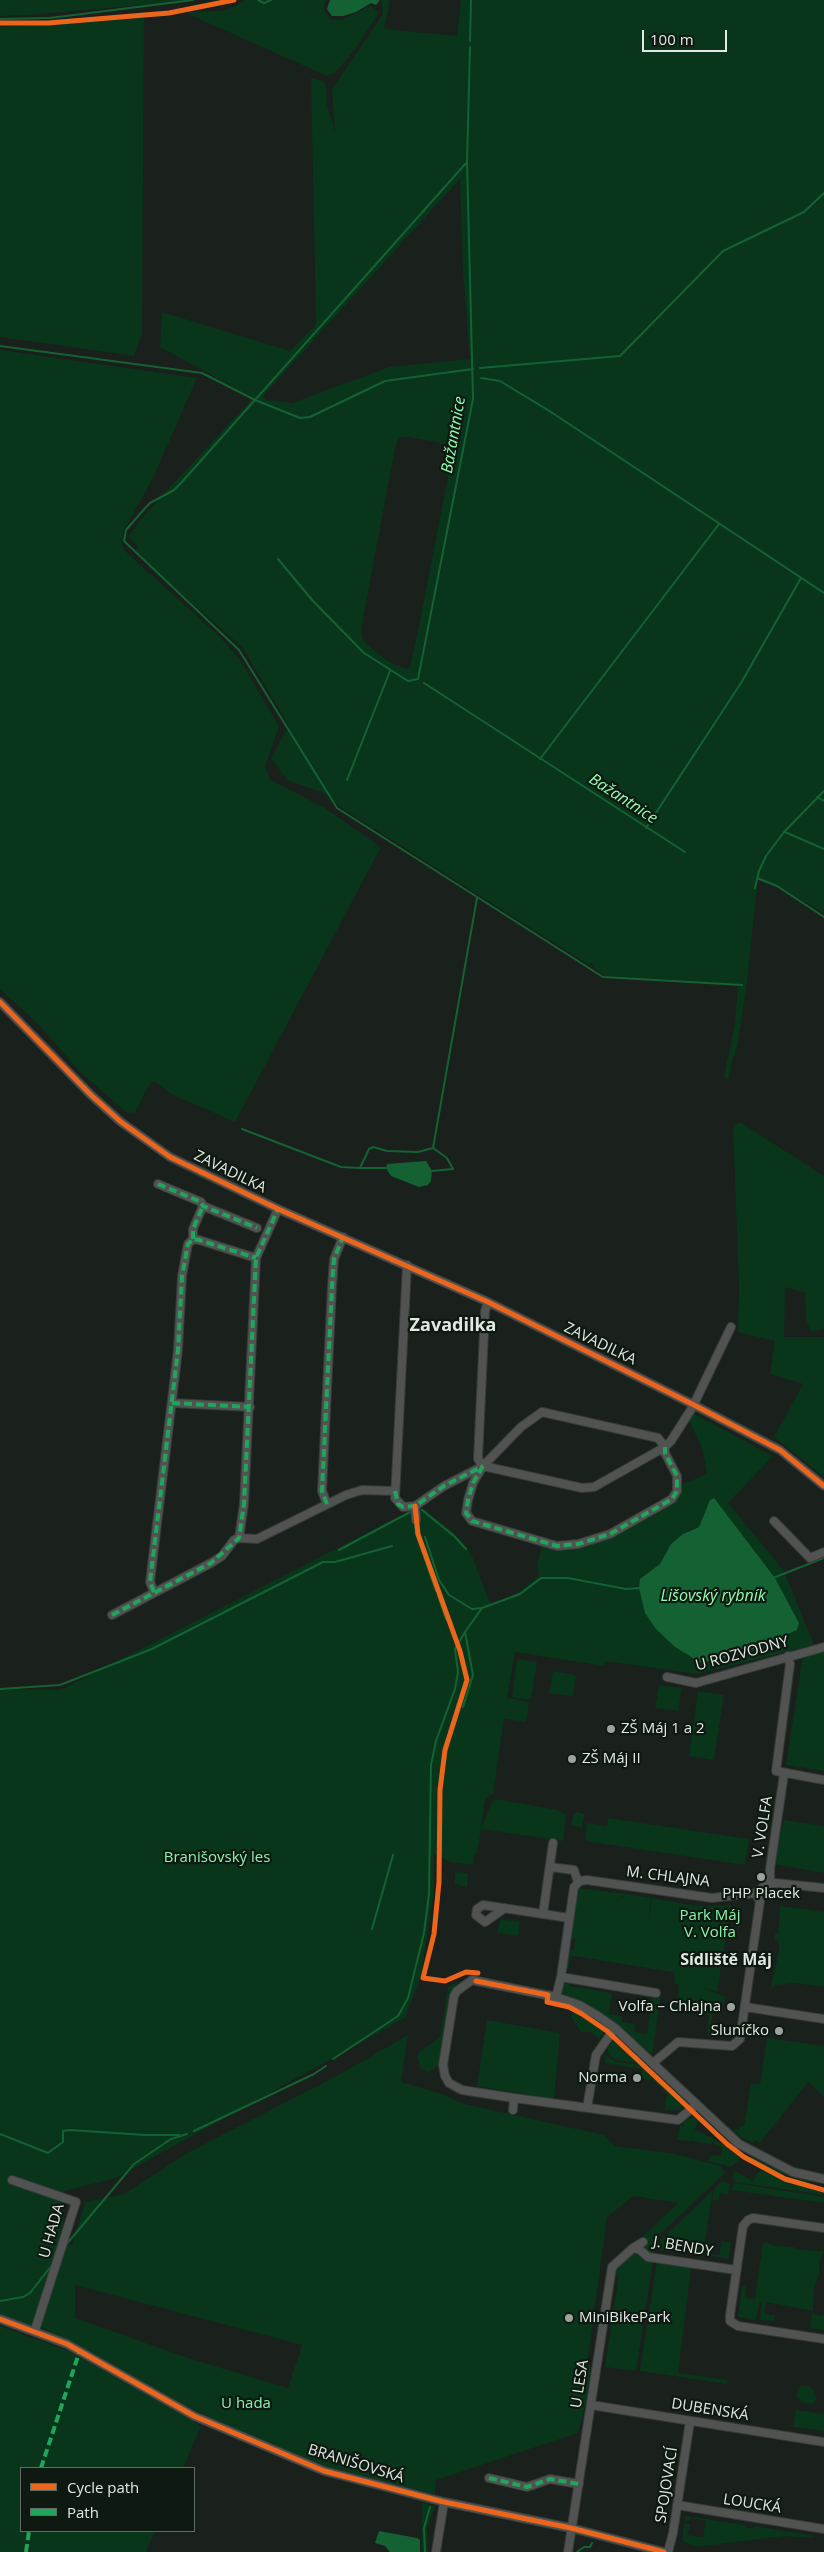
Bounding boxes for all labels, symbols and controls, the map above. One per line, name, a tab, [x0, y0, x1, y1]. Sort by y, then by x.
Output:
scale bar	[644, 20, 729, 52]
text: 100 m	[650, 29, 694, 49]
water label: Bažantnice	[438, 395, 470, 475]
water label: Bažantnice	[585, 770, 661, 828]
street label: ZAVADILKA	[191, 1147, 269, 1197]
district label: Zavadilka	[410, 1315, 496, 1337]
street label: ZAVADILKA	[561, 1319, 639, 1369]
water label: Lišovský rybník	[660, 1586, 766, 1606]
street label: U ROZVODNY	[694, 1633, 790, 1675]
place label: ZŠ Máj 1 a 2	[621, 1720, 704, 1738]
marker: ZŠ Máj 1 a 2	[605, 1723, 617, 1735]
place label: ZŠ Máj II	[582, 1750, 641, 1768]
marker: ZŠ Máj II	[566, 1753, 578, 1765]
street label: V. VOLFA	[749, 1795, 777, 1859]
park label: Branišovský les	[164, 1849, 270, 1867]
street label: M. CHLAJNA	[625, 1863, 711, 1891]
marker: PHP Placek	[755, 1871, 767, 1883]
place label: PHP Placek	[722, 1885, 800, 1903]
park label: Park Máj V. Volfa	[680, 1907, 740, 1942]
district label: Sídliště Máj	[680, 1950, 772, 1970]
place label: Volfa – Chlajna	[618, 1998, 721, 2016]
marker: Volfa – Chlajna	[725, 2001, 737, 2013]
place label: Sluníčko	[711, 2022, 769, 2040]
marker: Sluníčko	[773, 2025, 785, 2037]
place label: Norma	[578, 2069, 627, 2087]
marker: Norma	[631, 2072, 643, 2084]
street label: U HADA	[36, 2202, 68, 2260]
street label: J. BENDY	[652, 2233, 714, 2261]
place label: MiniBikePark	[579, 2309, 670, 2327]
marker: MiniBikePark	[563, 2312, 575, 2324]
street label: U LESA	[567, 2359, 593, 2409]
park label: U hada	[221, 2395, 271, 2413]
street label: DUBENSKÁ	[670, 2395, 750, 2425]
street label: BRANIŠOVSKÁ	[306, 2441, 406, 2487]
street label: SPOJOVACÍ	[652, 2446, 682, 2524]
legend	[20, 2467, 195, 2532]
text: Cycle path	[67, 2477, 139, 2497]
street label: LOUCKÁ	[722, 2491, 782, 2517]
text: Path	[67, 2502, 99, 2522]

